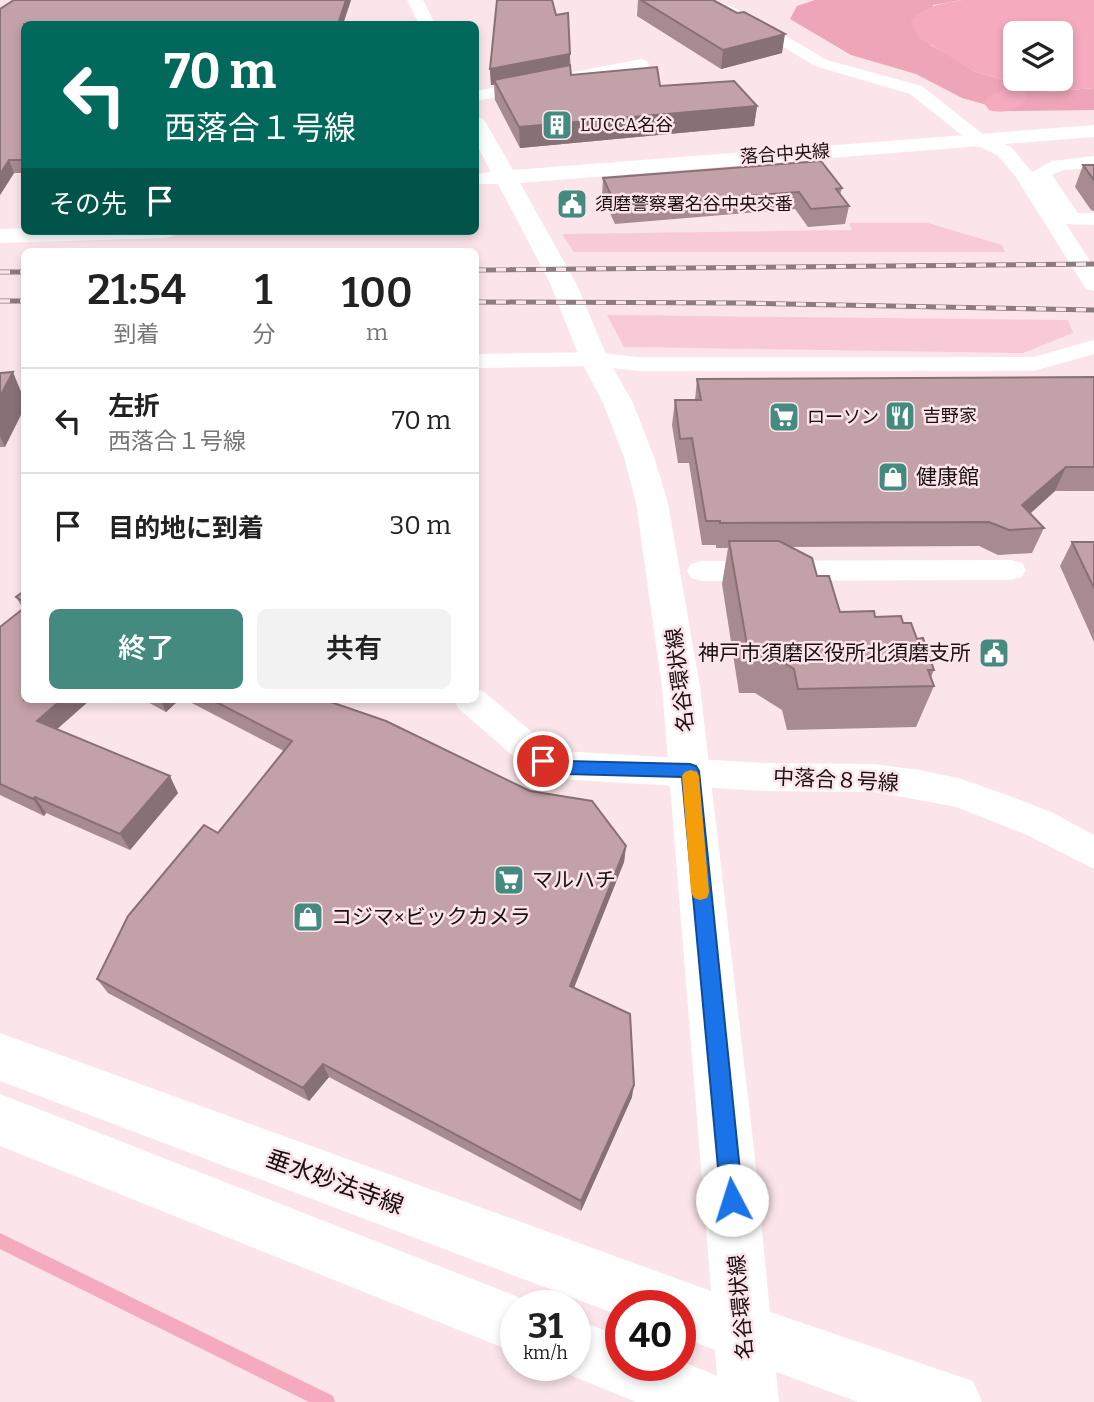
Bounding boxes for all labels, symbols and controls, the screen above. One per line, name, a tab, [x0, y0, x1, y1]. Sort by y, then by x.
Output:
map controls	[1003, 21, 1073, 91]
button: layers	[1003, 21, 1073, 91]
text: 70 m	[164, 42, 276, 101]
icon: left	[49, 49, 140, 140]
building icon: LUCCA名谷	[540, 108, 574, 142]
text: 西落合１号線	[164, 109, 356, 147]
place label: LUCCA名谷	[580, 114, 674, 136]
street label: 落合中央線	[739, 140, 831, 168]
icon: arrive	[141, 182, 179, 220]
public building icon: 須磨警察署名谷中央交番	[555, 187, 589, 221]
text: その先	[49, 189, 127, 220]
place label: 須磨警察署名谷中央交番	[595, 193, 793, 215]
text: 21:54	[87, 265, 186, 315]
text: 1	[255, 265, 273, 315]
text: 100	[341, 268, 413, 318]
text: m	[366, 318, 388, 346]
text: 到着	[114, 320, 160, 348]
text: 分	[252, 320, 275, 348]
text: 左折	[108, 391, 160, 422]
restaurant icon: 吉野家	[883, 399, 917, 433]
supermarket icon: ローソン	[767, 400, 801, 434]
icon: left	[49, 402, 87, 440]
text: 70 m	[392, 405, 451, 436]
place label: 吉野家	[923, 405, 977, 427]
place label: ローソン	[807, 406, 879, 428]
text: 西落合１号線	[108, 427, 246, 455]
shop icon: 健康館	[876, 460, 910, 494]
place label: 健康館	[916, 464, 979, 490]
icon: arrive	[49, 507, 87, 545]
text: 30 m	[390, 510, 451, 541]
text: 目的地に到着	[108, 513, 264, 544]
button: 終了	[49, 609, 243, 689]
button: 共有	[257, 609, 451, 689]
street label: 名谷環状線	[661, 626, 699, 734]
public building icon: 神戸市須磨区役所北須磨支所	[977, 636, 1011, 670]
place label: 神戸市須磨区役所北須磨支所	[698, 640, 971, 666]
pin	[513, 731, 573, 791]
icon: arrive	[524, 742, 562, 780]
street label: 中落合８号線	[772, 764, 900, 796]
supermarket icon: マルハチ	[492, 863, 526, 897]
place label: マルハチ	[532, 867, 616, 893]
shop icon: コジマ×ビックカメラ	[291, 900, 325, 934]
place label: コジマ×ビックカメラ	[331, 904, 531, 930]
street label: 垂水妙法寺線	[263, 1144, 407, 1220]
position arrow	[695, 1163, 769, 1237]
street label: 名谷環状線	[723, 1254, 759, 1360]
speed limit sign: 40	[605, 1290, 696, 1381]
text: 31	[528, 1305, 563, 1347]
text: km/h	[523, 1342, 568, 1364]

